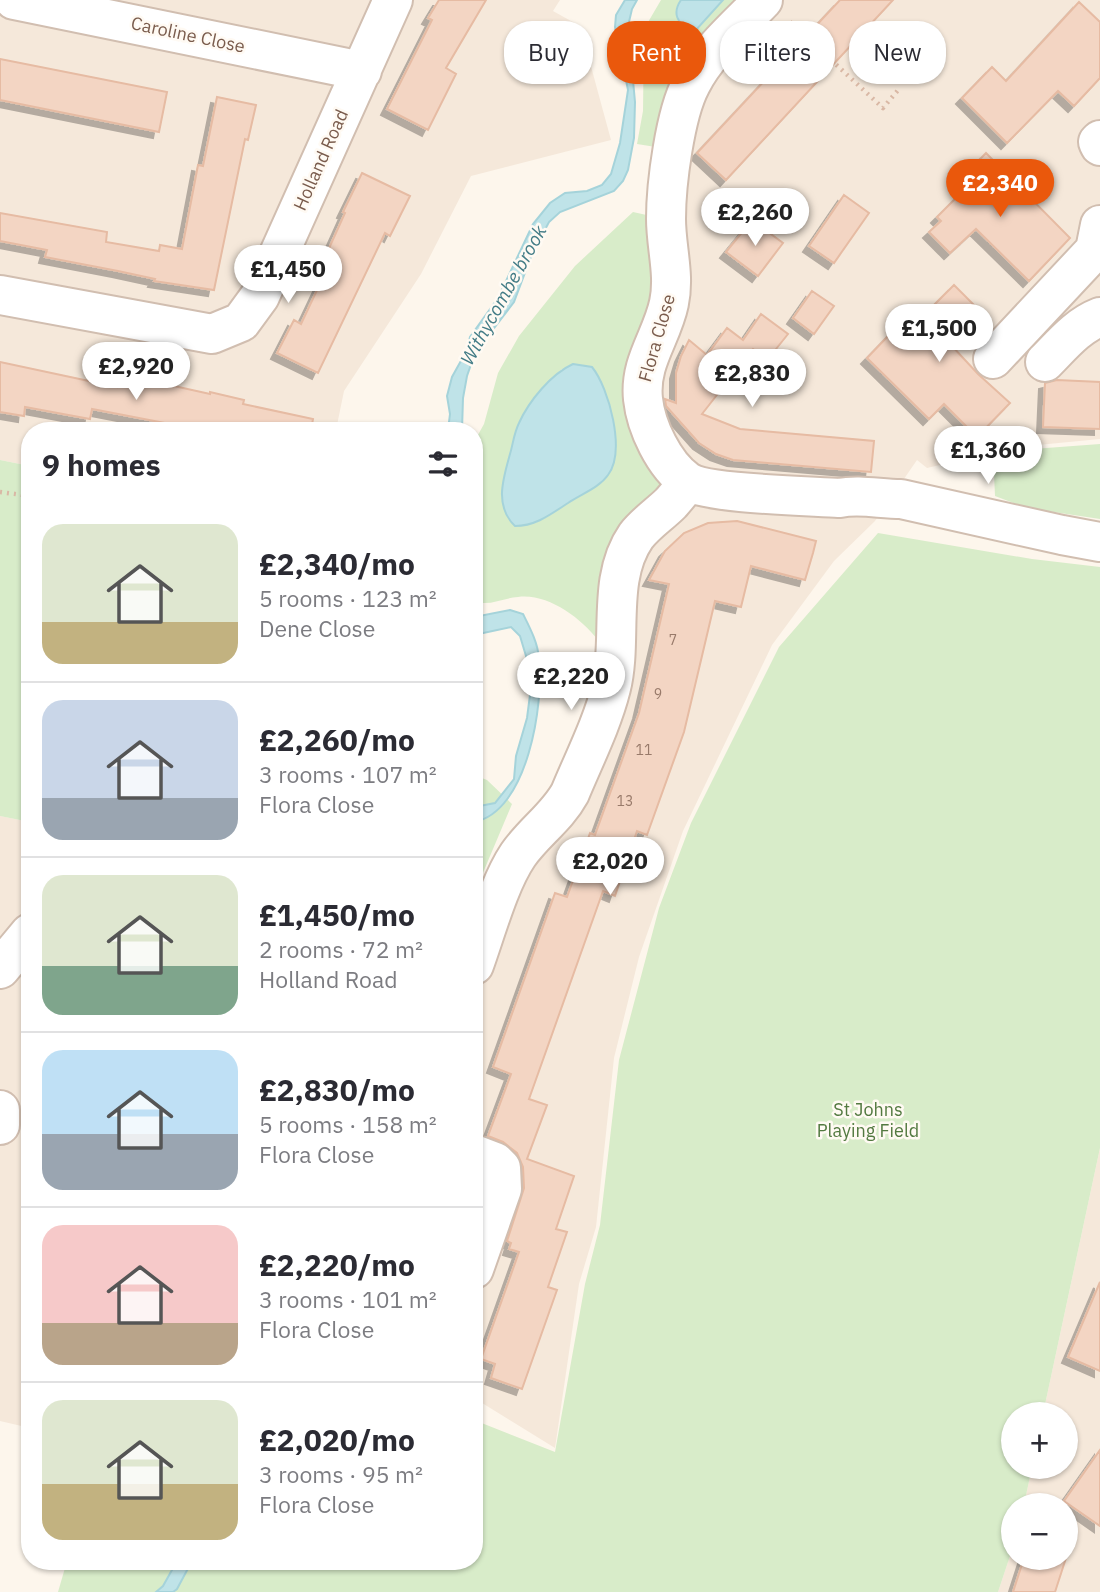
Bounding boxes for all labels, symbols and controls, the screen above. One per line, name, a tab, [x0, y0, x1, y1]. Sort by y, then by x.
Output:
street label: Caroline Close	[129, 11, 247, 58]
chip: Buy	[504, 21, 593, 84]
chip: Rent	[607, 21, 706, 84]
chip: Filters	[720, 21, 835, 84]
chip: New	[849, 21, 946, 84]
street label: Holland Road	[288, 106, 353, 214]
pin: £2,340	[943, 160, 1057, 219]
text: £2,340	[962, 167, 1038, 197]
pin: £2,260	[698, 188, 812, 248]
text: £2,260	[717, 196, 793, 226]
water label: Withycombe brook	[455, 220, 552, 369]
pin: £1,450	[231, 246, 345, 305]
text: £1,450	[250, 253, 326, 283]
street label: Flora Close	[633, 291, 680, 384]
pin: £1,500	[882, 304, 996, 364]
text: £1,500	[901, 312, 977, 342]
pin: £2,920	[79, 342, 193, 402]
text: £2,920	[98, 350, 174, 380]
pin: £2,830	[695, 350, 809, 409]
text: £2,830	[714, 357, 790, 387]
pin: £1,360	[931, 426, 1045, 486]
text: £1,360	[950, 434, 1026, 464]
text: 9 homes	[42, 445, 161, 484]
icon: filters	[424, 445, 462, 483]
text: £2,340/mo	[259, 544, 415, 583]
icon: home	[98, 552, 182, 636]
text: 5 rooms · 123 m²	[259, 583, 437, 613]
text: Dene Close	[259, 613, 375, 643]
house number: 7	[669, 631, 677, 649]
pin: £2,220	[514, 652, 628, 712]
text: £2,220	[533, 660, 609, 690]
house number: 9	[654, 685, 662, 703]
text: £2,260/mo	[259, 720, 415, 759]
icon: home	[98, 728, 182, 812]
house number: 11	[636, 741, 652, 759]
text: 3 rooms · 107 m²	[259, 759, 437, 789]
text: Flora Close	[259, 789, 374, 819]
house number: 13	[617, 792, 633, 810]
pin: £2,020	[553, 838, 667, 897]
text: £2,020	[572, 845, 648, 875]
text: £1,450/mo	[259, 895, 415, 934]
icon: home	[98, 903, 182, 987]
text: 2 rooms · 72 m²	[259, 934, 423, 964]
text: Holland Road	[259, 964, 398, 994]
text: £2,830/mo	[259, 1070, 415, 1109]
icon: home	[98, 1078, 182, 1162]
park label: St Johns Playing Field	[817, 1098, 919, 1142]
text: 5 rooms · 158 m²	[259, 1109, 437, 1139]
text: Flora Close	[259, 1139, 374, 1169]
text: £2,220/mo	[259, 1245, 415, 1284]
icon: home	[98, 1253, 182, 1337]
text: 3 rooms · 101 m²	[259, 1284, 437, 1314]
text: Flora Close	[259, 1314, 374, 1344]
map controls	[1001, 1402, 1078, 1570]
button: +	[1001, 1402, 1078, 1479]
text: £2,020/mo	[259, 1420, 415, 1459]
icon: home	[98, 1428, 182, 1512]
text: 3 rooms · 95 m²	[259, 1459, 423, 1489]
text: Flora Close	[259, 1489, 374, 1519]
button: −	[1001, 1493, 1078, 1570]

